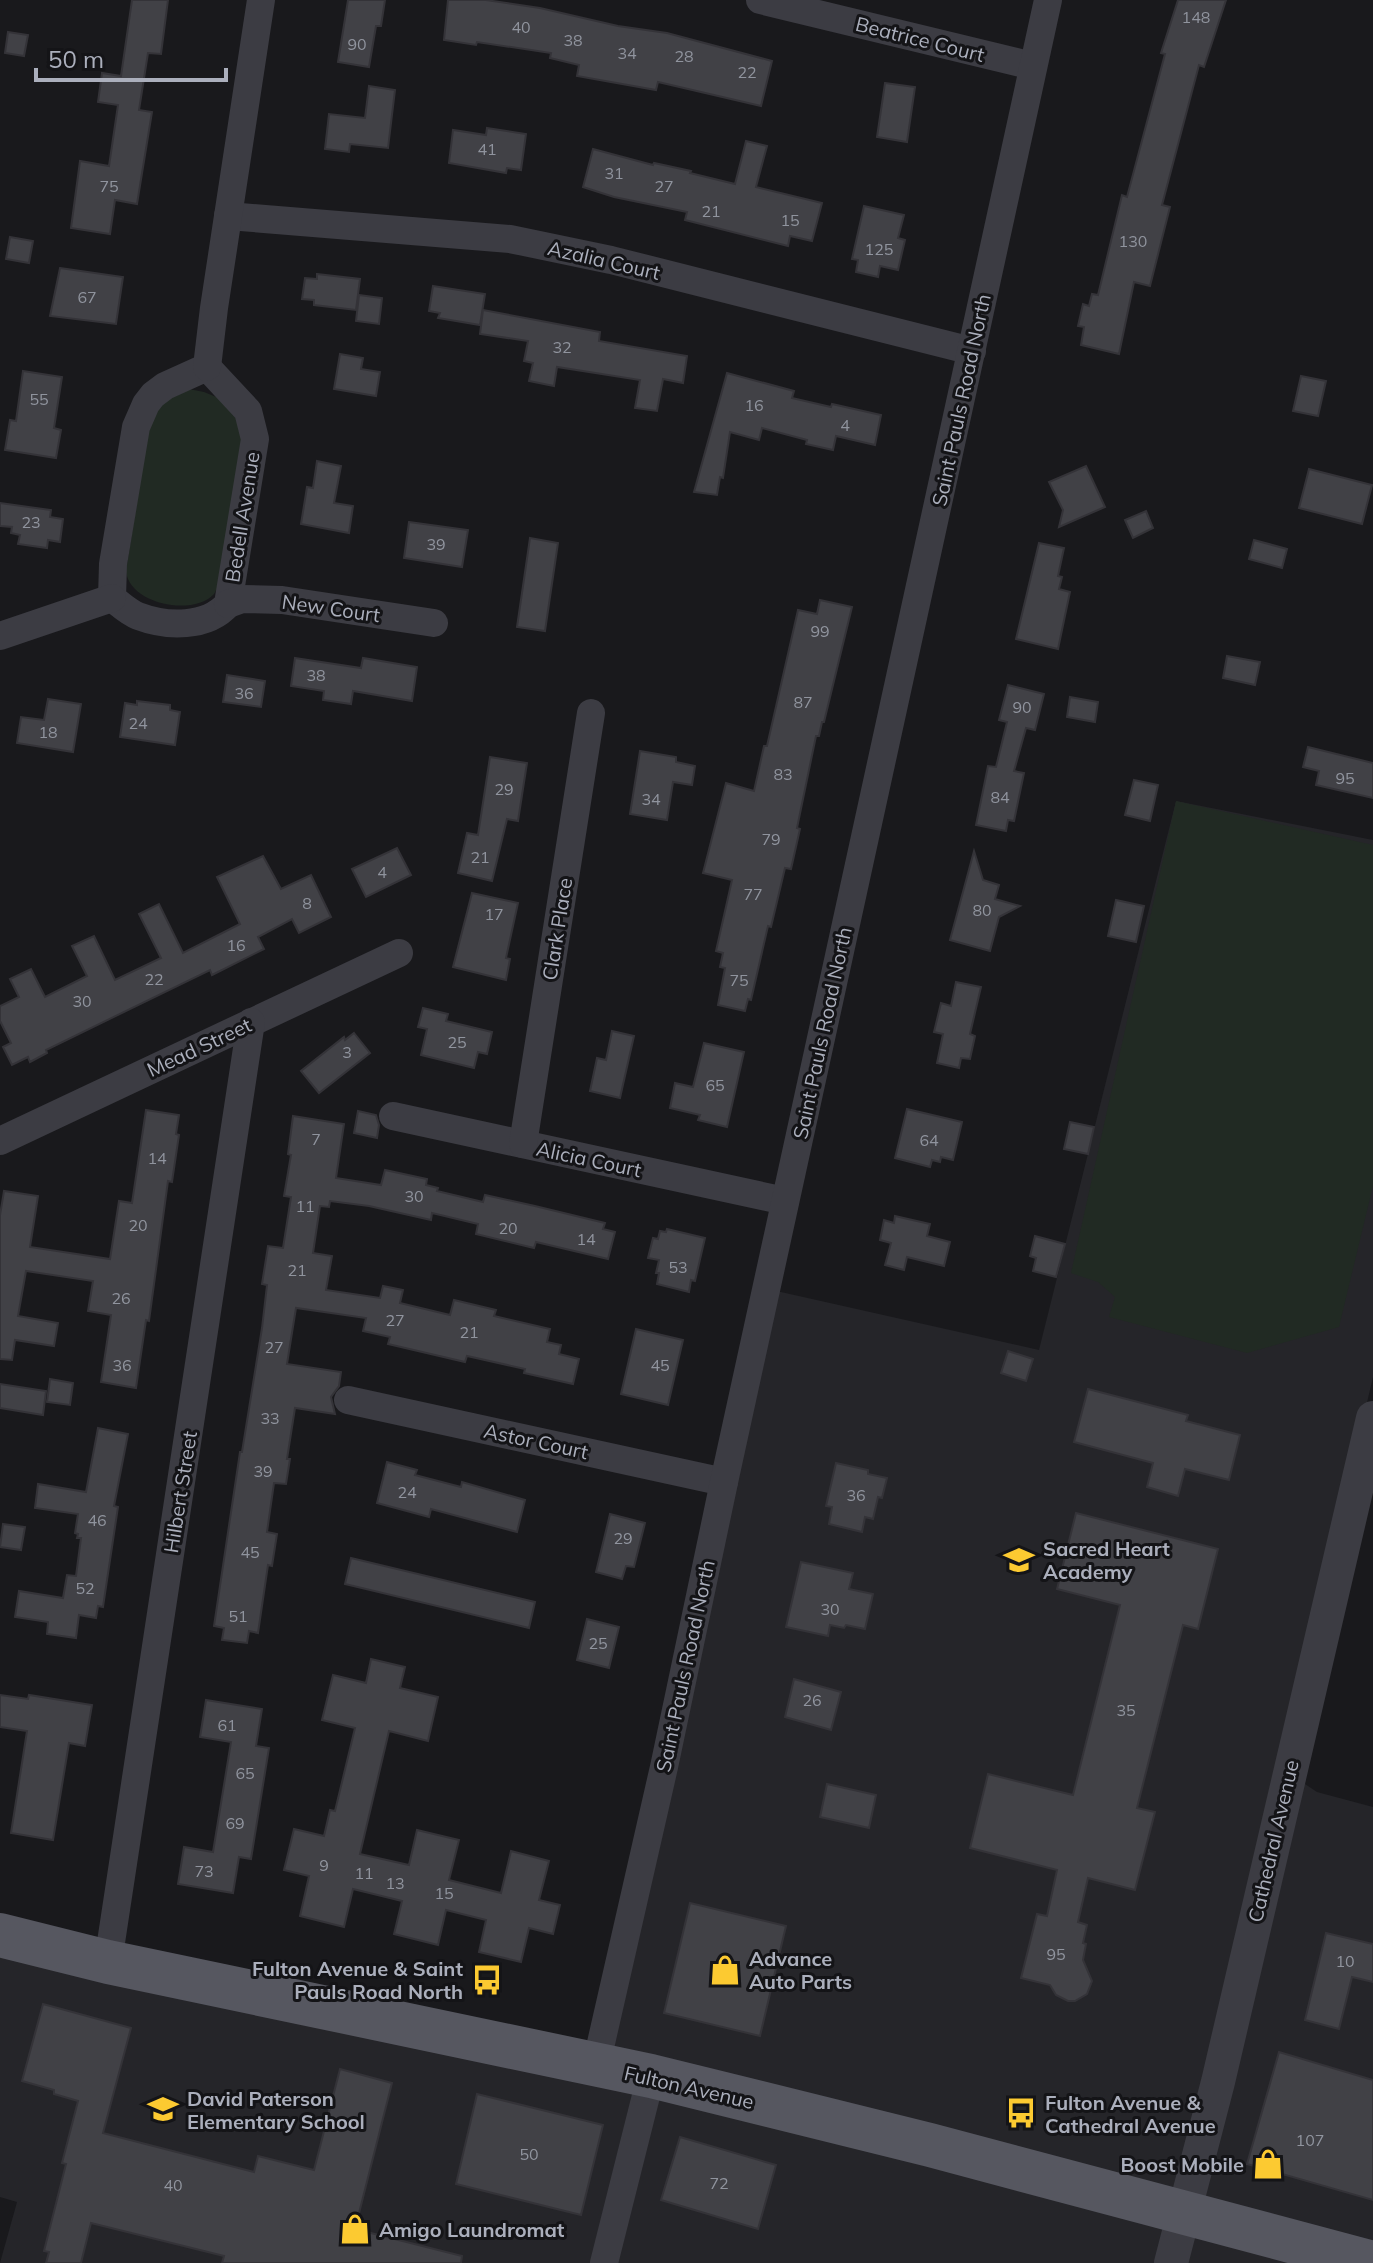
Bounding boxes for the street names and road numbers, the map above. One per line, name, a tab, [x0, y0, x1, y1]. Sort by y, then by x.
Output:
street label: Beatrice Court	[853, 11, 987, 67]
street label: Azalia Court	[545, 235, 663, 285]
street label: Saint Pauls Road North	[926, 292, 996, 508]
street label: Bedell Avenue	[219, 450, 265, 584]
street label: New Court	[280, 589, 382, 627]
street label: Clark Place	[537, 876, 577, 982]
street label: Saint Pauls Road North	[787, 925, 857, 1141]
street label: Mead Street	[143, 1012, 255, 1082]
street label: Alicia Court	[534, 1136, 644, 1182]
street label: Astor Court	[482, 1418, 590, 1464]
street label: Hilbert Street	[158, 1429, 202, 1555]
street label: Saint Pauls Road North	[650, 1558, 720, 1774]
street label: Cathedral Avenue	[1242, 1757, 1304, 1925]
street label: Fulton Avenue	[622, 2060, 756, 2114]

